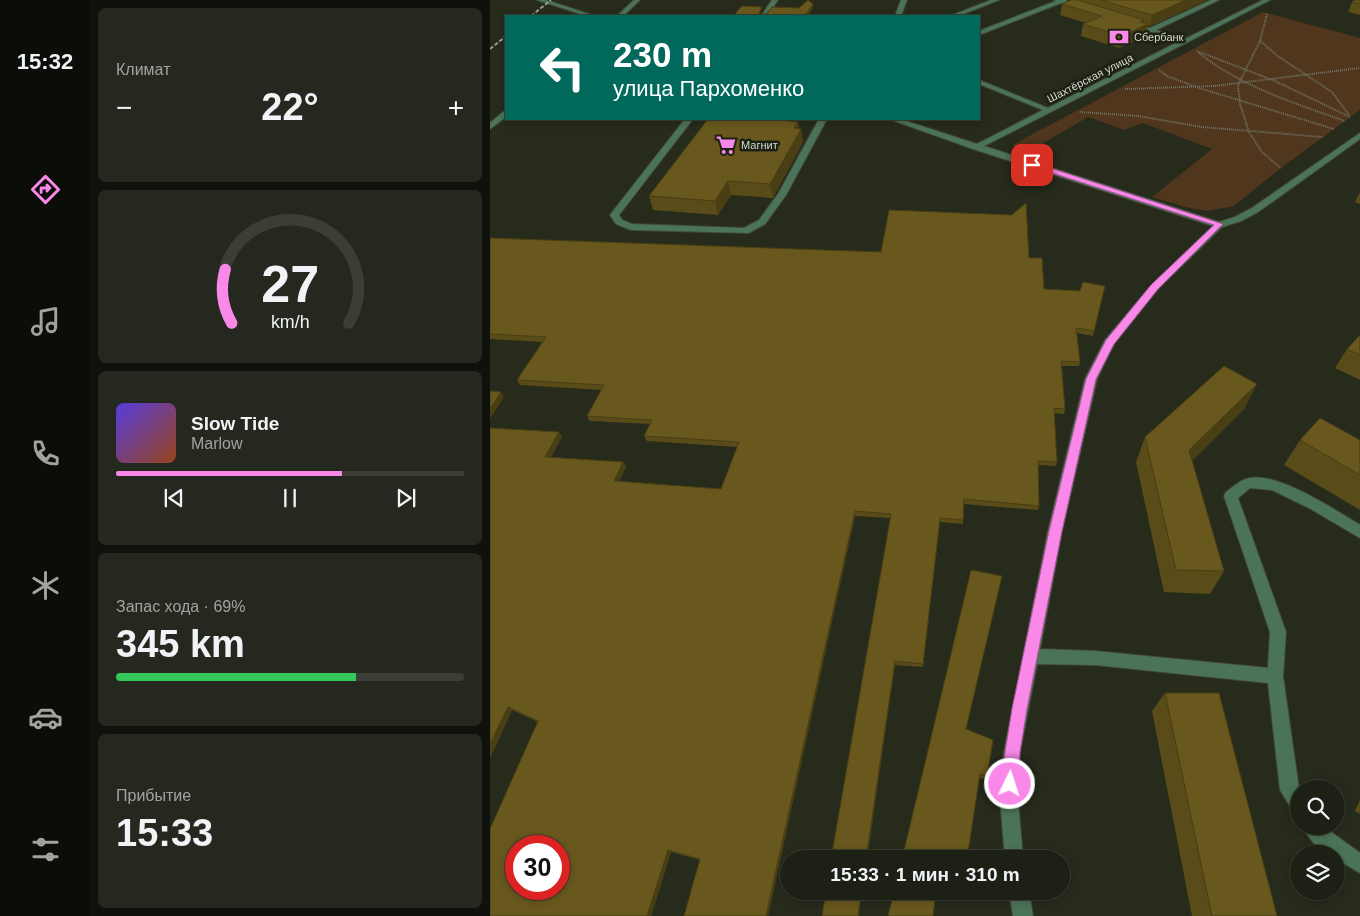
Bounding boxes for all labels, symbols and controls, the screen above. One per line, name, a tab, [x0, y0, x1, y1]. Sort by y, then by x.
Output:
bank icon: Сбербанк	[1108, 26, 1130, 48]
place label: Сбербанк	[1134, 31, 1184, 43]
icon: left	[530, 35, 595, 100]
text: 230 m	[613, 35, 712, 74]
text: 15:32	[17, 49, 73, 74]
street label: Шахтёрская улица	[1045, 51, 1136, 105]
text: Климат	[116, 61, 170, 78]
text: улица Пархоменко	[613, 76, 804, 101]
text: 22°	[261, 86, 319, 128]
text: −	[116, 92, 132, 123]
text: +	[448, 92, 464, 123]
supermarket icon: Магнит	[715, 134, 737, 156]
place label: Магнит	[741, 139, 778, 151]
pin	[1011, 144, 1053, 186]
icon: arrive	[1018, 151, 1046, 179]
icon: directions	[28, 172, 63, 207]
text: 27	[261, 255, 319, 313]
icon: music	[28, 304, 63, 339]
text: km/h	[271, 312, 309, 332]
text: Slow Tide	[191, 413, 279, 434]
text: Marlow	[191, 435, 243, 452]
icon: phone	[28, 436, 63, 471]
icon: previous	[160, 484, 188, 512]
icon: pause	[276, 484, 304, 512]
icon: next	[392, 484, 420, 512]
icon: climate	[28, 568, 63, 603]
text: Запас хода · 69%	[116, 598, 245, 615]
text: 345 km	[116, 623, 245, 665]
icon: car	[28, 700, 63, 735]
position arrow	[983, 757, 1035, 809]
map controls	[1290, 780, 1345, 900]
button: search	[1290, 780, 1345, 835]
text: Прибытие	[116, 787, 191, 804]
text: 15:33	[116, 812, 213, 854]
icon: filters	[28, 832, 63, 867]
speed limit sign: 30	[505, 835, 570, 900]
button: layers	[1290, 845, 1345, 900]
text: 15:33 · 1 мин · 310 m	[830, 864, 1020, 885]

